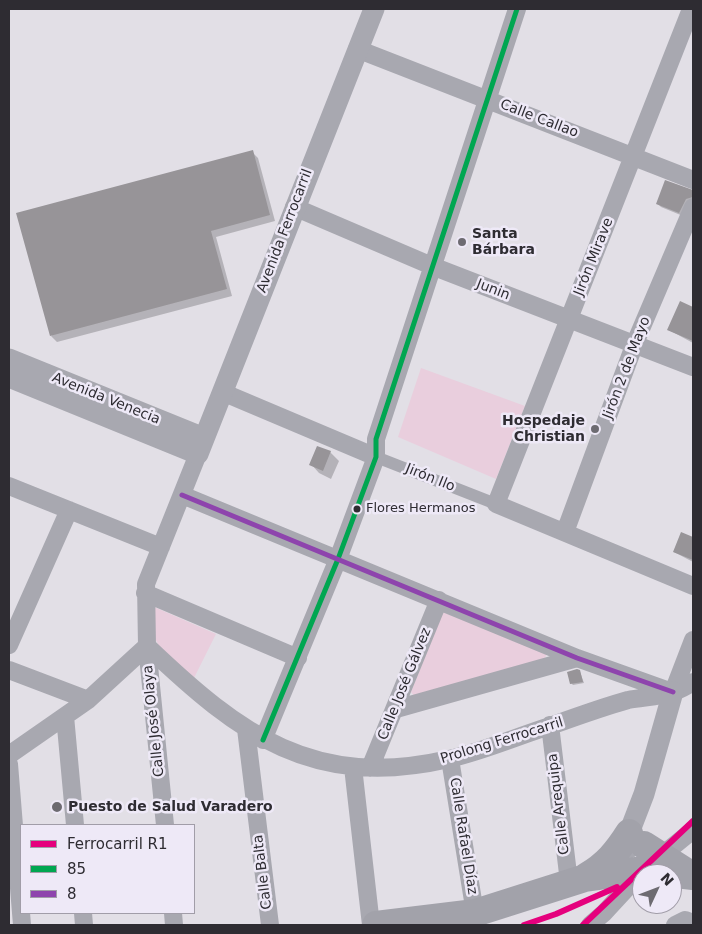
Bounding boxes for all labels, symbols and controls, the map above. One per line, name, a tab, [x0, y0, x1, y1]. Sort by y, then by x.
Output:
street label: Calle Callao	[497, 96, 581, 142]
street label: Avenida Ferrocarril	[254, 167, 316, 295]
street label: Jirón Mirave	[571, 216, 617, 298]
place label: Santa Bárbara	[472, 226, 535, 258]
marker: Santa Bárbara	[456, 236, 468, 248]
street label: Junin	[474, 276, 512, 304]
street label: Jirón 2 de Mayo	[600, 314, 654, 422]
street label: Avenida Venecia	[49, 370, 163, 428]
place label: Hospedaje Christian	[502, 413, 585, 446]
marker: Hospedaje Christian	[589, 423, 601, 435]
street label: Jirón Ilo	[403, 460, 457, 496]
place label: Flores Hermanos	[366, 501, 475, 517]
marker: Flores Hermanos	[352, 504, 362, 514]
street label: Calle José Gálvez	[375, 625, 435, 743]
street label: Calle José Olaya	[140, 664, 168, 778]
street label: Prolong Ferrocarril	[439, 714, 565, 768]
street label: Calle Arequipa	[544, 752, 574, 856]
street label: Calle Rafael Díaz	[445, 776, 481, 896]
place label: Puesto de Salud Varadero	[68, 799, 273, 815]
marker: Puesto de Salud Varadero	[50, 800, 64, 814]
legend	[20, 824, 195, 914]
street label: Calle Balta	[250, 834, 276, 910]
text: Ferrocarril R1	[67, 835, 168, 853]
text: 85	[67, 860, 86, 878]
north arrow	[632, 864, 682, 914]
text: N	[657, 870, 677, 889]
text: 8	[67, 885, 77, 903]

